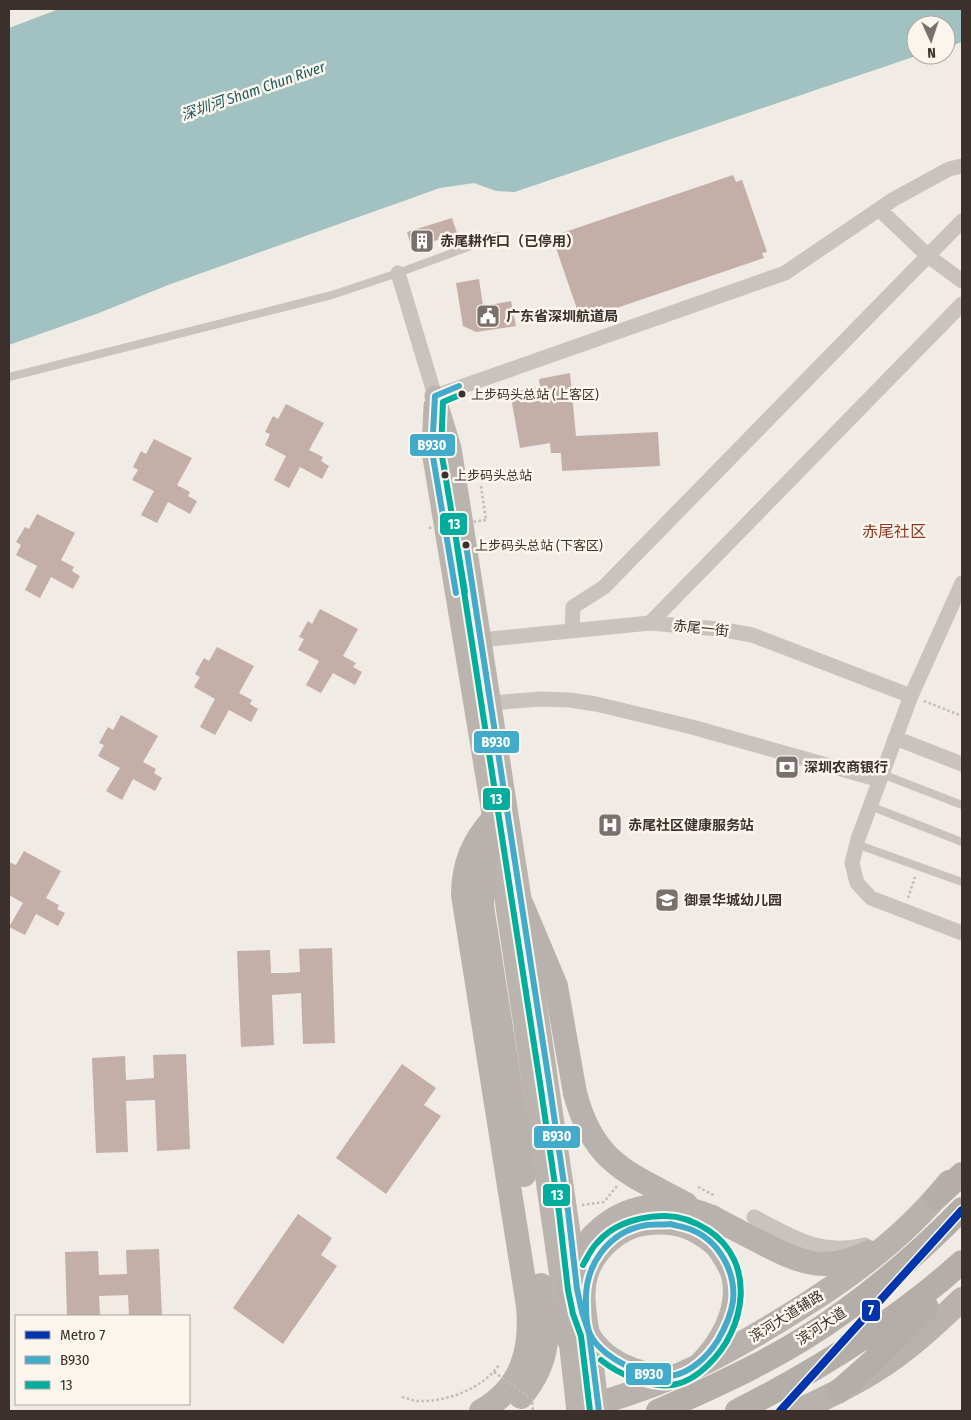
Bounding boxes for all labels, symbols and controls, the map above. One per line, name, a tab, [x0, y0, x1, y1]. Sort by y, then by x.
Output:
north arrow	[906, 15, 956, 65]
text: N	[927, 44, 936, 61]
water label: 深圳河 Sham Chun River	[178, 58, 328, 124]
building icon: 赤尾耕作口（已停用）	[409, 228, 435, 254]
place label: 赤尾耕作口（已停用）	[440, 233, 580, 250]
public building icon: 广东省深圳航道局	[475, 303, 501, 329]
place label: 广东省深圳航道局	[506, 308, 618, 325]
place label: 上步码头总站 (上客区)	[471, 387, 599, 402]
marker: 上步码头总站 (上客区)	[457, 389, 467, 399]
line badge: B930	[409, 433, 456, 457]
text: B930	[418, 437, 447, 454]
place label: 上步码头总站	[454, 468, 532, 483]
marker: 上步码头总站	[440, 470, 450, 480]
line badge: 13	[439, 512, 468, 536]
text: 13	[448, 516, 461, 533]
district label: 赤尾社区	[862, 522, 926, 541]
place label: 上步码头总站 (下客区)	[475, 538, 603, 553]
marker: 上步码头总站 (下客区)	[461, 540, 471, 550]
street label: 赤尾一街	[672, 617, 730, 640]
line badge: B930	[473, 730, 520, 754]
text: B930	[482, 734, 511, 751]
bank icon: 深圳农商银行	[774, 754, 800, 780]
place label: 深圳农商银行	[804, 759, 888, 776]
line badge: 13	[482, 787, 511, 811]
text: 13	[490, 791, 503, 808]
hospital icon: 赤尾社区健康服务站	[597, 812, 623, 838]
place label: 赤尾社区健康服务站	[628, 817, 754, 834]
school or university icon: 御景华城幼儿园	[654, 887, 680, 913]
place label: 御景华城幼儿园	[684, 892, 782, 909]
line badge: B930	[533, 1125, 581, 1149]
text: B930	[543, 1128, 572, 1145]
line badge: 13	[542, 1183, 571, 1207]
text: 13	[551, 1187, 564, 1204]
street label: 滨河大道辅路	[746, 1287, 826, 1345]
line badge: 7	[861, 1299, 881, 1322]
text: 7	[868, 1302, 874, 1319]
street label: 滨河大道	[793, 1304, 849, 1348]
legend	[15, 1315, 190, 1405]
text: Metro 7	[60, 1326, 105, 1344]
text: B930	[60, 1351, 89, 1369]
line badge: B930	[625, 1362, 672, 1386]
text: B930	[635, 1366, 664, 1383]
text: 13	[60, 1376, 73, 1394]

